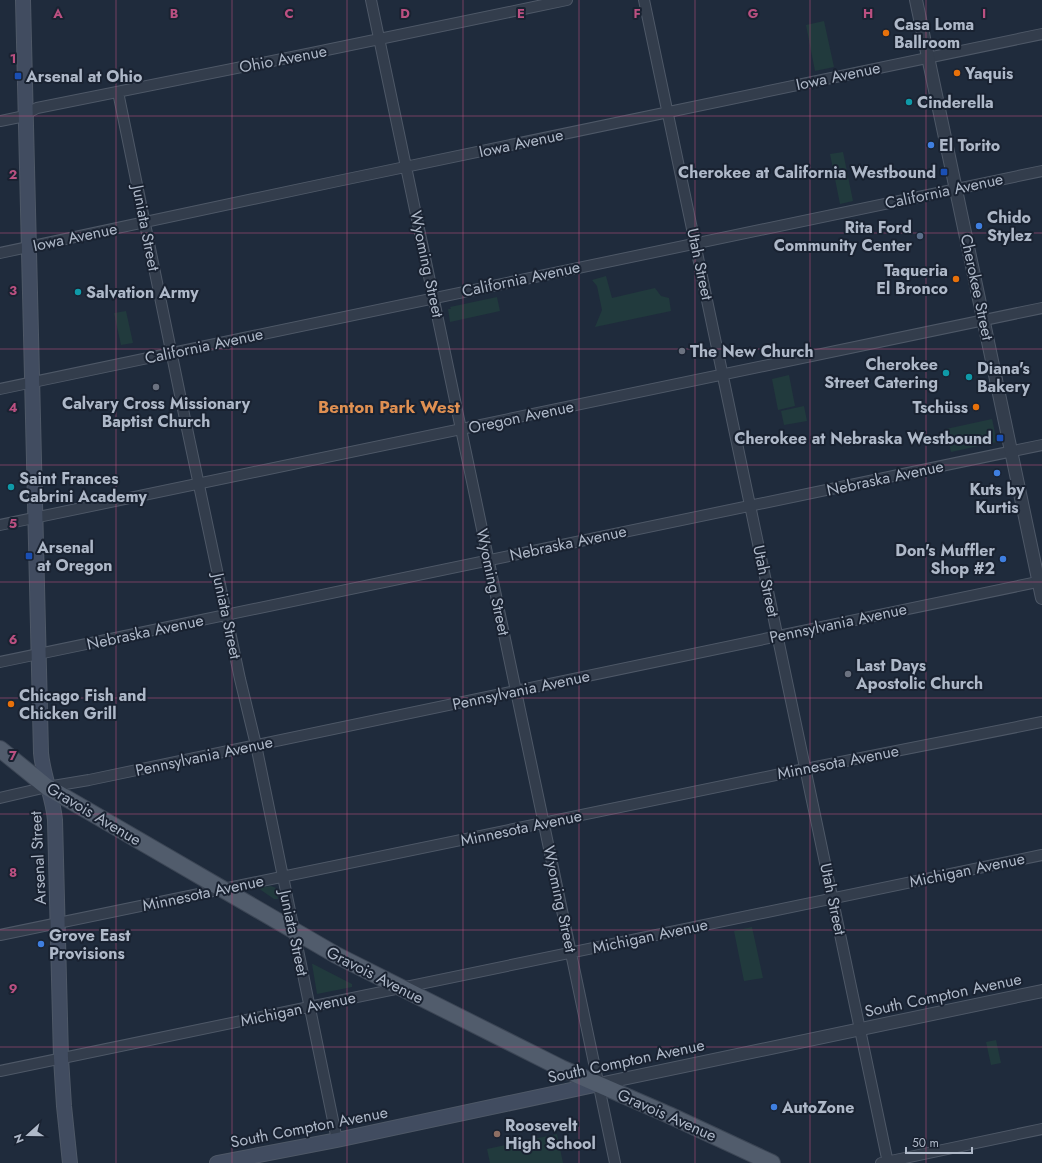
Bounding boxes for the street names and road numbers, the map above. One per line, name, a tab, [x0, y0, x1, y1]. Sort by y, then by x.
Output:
street label: Ohio Avenue	[237, 39, 329, 79]
street label: Iowa Avenue	[794, 56, 882, 96]
street label: Iowa Avenue	[477, 123, 565, 163]
street label: California Avenue	[883, 167, 1005, 215]
street label: Juniata Street	[126, 181, 166, 273]
street label: Wyoming Street	[404, 209, 450, 320]
street label: Iowa Avenue	[31, 217, 119, 257]
street label: Utah Street	[681, 226, 719, 302]
street label: Cherokee Street	[955, 232, 999, 342]
street label: California Avenue	[460, 255, 582, 303]
street label: California Avenue	[143, 322, 265, 370]
street label: Oregon Avenue	[466, 395, 576, 439]
street label: Nebraska Avenue	[825, 454, 945, 502]
street label: Nebraska Avenue	[508, 519, 628, 567]
street label: Wyoming Street	[470, 527, 516, 638]
street label: Utah Street	[747, 543, 785, 619]
street label: Juniata Street	[206, 569, 247, 661]
street label: Pennsylvania Avenue	[767, 597, 909, 649]
street label: Nebraska Avenue	[85, 608, 205, 656]
street label: Pennsylvania Avenue	[450, 664, 592, 716]
street label: Pennsylvania Avenue	[133, 730, 275, 782]
street label: Minnesota Avenue	[775, 739, 901, 785]
street label: Gravois Avenue	[43, 777, 145, 851]
street label: Minnesota Avenue	[458, 804, 584, 852]
street label: Arsenal Street	[24, 811, 52, 905]
street label: Wyoming Street	[537, 844, 583, 955]
street label: Michigan Avenue	[907, 847, 1027, 893]
street label: Utah Street	[814, 861, 852, 937]
street label: Minnesota Avenue	[140, 869, 266, 917]
street label: Juniata Street	[273, 886, 314, 978]
street label: Michigan Avenue	[590, 913, 710, 959]
street label: Gravois Avenue	[322, 941, 428, 1009]
street label: South Compton Avenue	[862, 967, 1024, 1023]
street label: Michigan Avenue	[238, 986, 358, 1032]
street label: South Compton Avenue	[545, 1033, 707, 1089]
street label: Gravois Avenue	[614, 1083, 720, 1147]
street label: South Compton Avenue	[228, 1100, 390, 1154]

